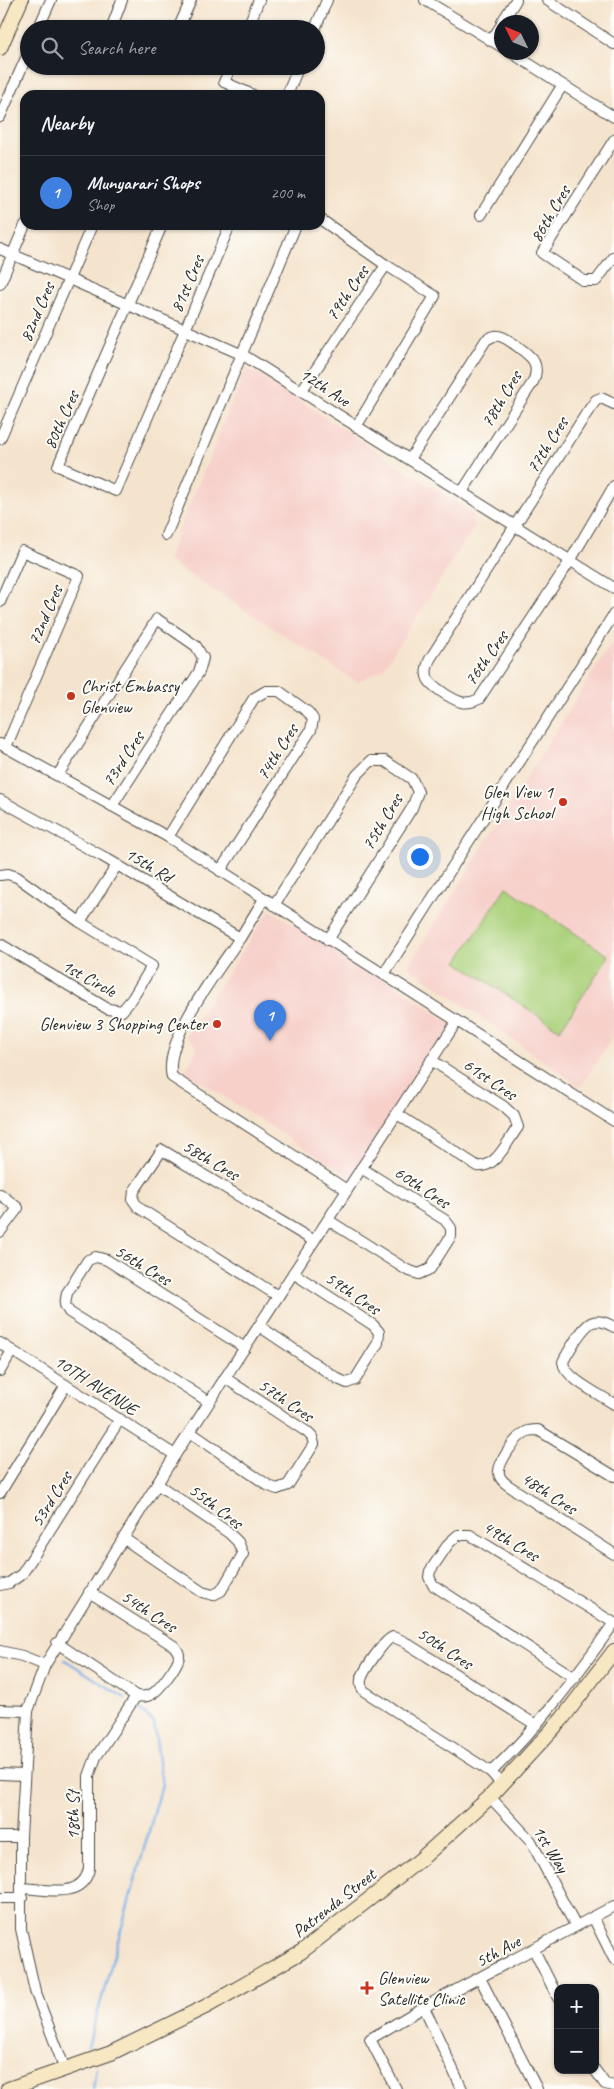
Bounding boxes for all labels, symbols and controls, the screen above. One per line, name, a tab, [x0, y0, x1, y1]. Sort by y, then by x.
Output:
north arrow	[494, 15, 539, 60]
search box	[20, 20, 325, 75]
icon: search	[38, 34, 66, 62]
text: Search here	[78, 36, 155, 60]
text: Nearby	[40, 110, 93, 136]
text: Munyarari Shops	[87, 171, 200, 195]
street label: 86th Cres	[525, 180, 576, 246]
text: 1	[52, 183, 60, 203]
text: 200 m	[271, 183, 305, 203]
text: Shop	[87, 195, 114, 215]
street label: 81st Cres	[165, 251, 209, 316]
street label: 79th Cres	[321, 260, 374, 325]
street label: 82nd Cres	[15, 277, 60, 345]
street label: 12th Ave	[296, 363, 355, 412]
street label: 78th Cres	[476, 365, 527, 431]
street label: 80th Cres	[38, 386, 84, 453]
street label: 77th Cres	[521, 411, 574, 477]
street label: 72nd Cres	[23, 580, 68, 648]
street label: 76th Cres	[459, 625, 514, 690]
place label: Christ Embassy Glenview	[81, 675, 181, 718]
marker: Christ Embassy Glenview	[65, 690, 77, 702]
street label: 74th Cres	[251, 718, 304, 784]
street label: 73rd Cres	[97, 726, 150, 791]
place label: Glen View 1 High School	[481, 781, 556, 824]
street label: 75th Cres	[357, 788, 408, 854]
marker: Glen View 1 High School	[557, 796, 569, 808]
street label: 15th Rd	[121, 842, 179, 889]
your location	[407, 844, 433, 870]
street label: 1st Circle	[58, 954, 121, 1002]
pin: 1	[254, 1000, 286, 1041]
place label: Glenview 3 Shopping Center	[39, 1013, 209, 1035]
marker: Glenview 3 Shopping Center	[211, 1018, 223, 1030]
street label: 61st Cres	[459, 1053, 522, 1106]
street label: 58th Cres	[179, 1135, 245, 1186]
street label: 60th Cres	[390, 1161, 455, 1214]
street label: 56th Cres	[111, 1240, 177, 1291]
street label: 59th Cres	[321, 1267, 386, 1320]
street label: 10TH AVENUE	[50, 1350, 144, 1421]
street label: 57th Cres	[254, 1374, 319, 1427]
street label: 53rd Cres	[25, 1466, 77, 1531]
street label: 48th Cres	[517, 1467, 582, 1520]
street label: 55th Cres	[185, 1479, 249, 1534]
street label: 49th Cres	[479, 1516, 545, 1567]
street label: 54th Cres	[117, 1585, 182, 1638]
street label: 50th Cres	[413, 1622, 478, 1675]
street label: 18th St	[62, 1787, 84, 1840]
street label: 1st Way	[528, 1821, 575, 1878]
street label: Patrenda Street	[288, 1862, 382, 1942]
street label: 5th Ave	[472, 1930, 525, 1972]
place label: Glenview Satellite Clinic	[378, 1967, 466, 2010]
marker: Glenview Satellite Clinic	[360, 1981, 374, 1995]
map controls	[554, 1984, 599, 2074]
button: +	[554, 1984, 599, 2029]
button: −	[554, 2029, 599, 2074]

